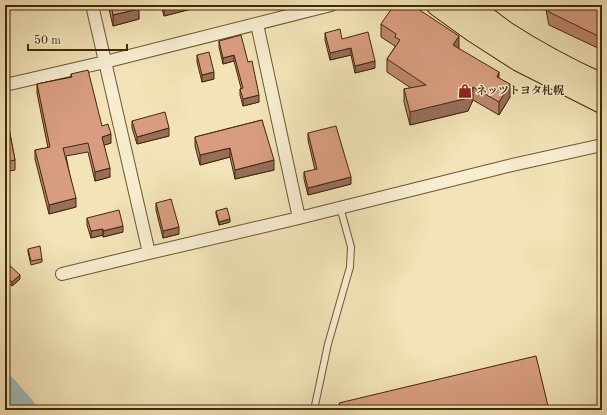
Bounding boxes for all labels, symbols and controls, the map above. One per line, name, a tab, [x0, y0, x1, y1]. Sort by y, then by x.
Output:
scale bar	[28, 26, 127, 52]
text: 50 m	[34, 34, 61, 47]
shop icon: ネッツトヨタ札幌	[457, 83, 473, 99]
place label: ネッツトヨタ札幌	[476, 84, 564, 97]

